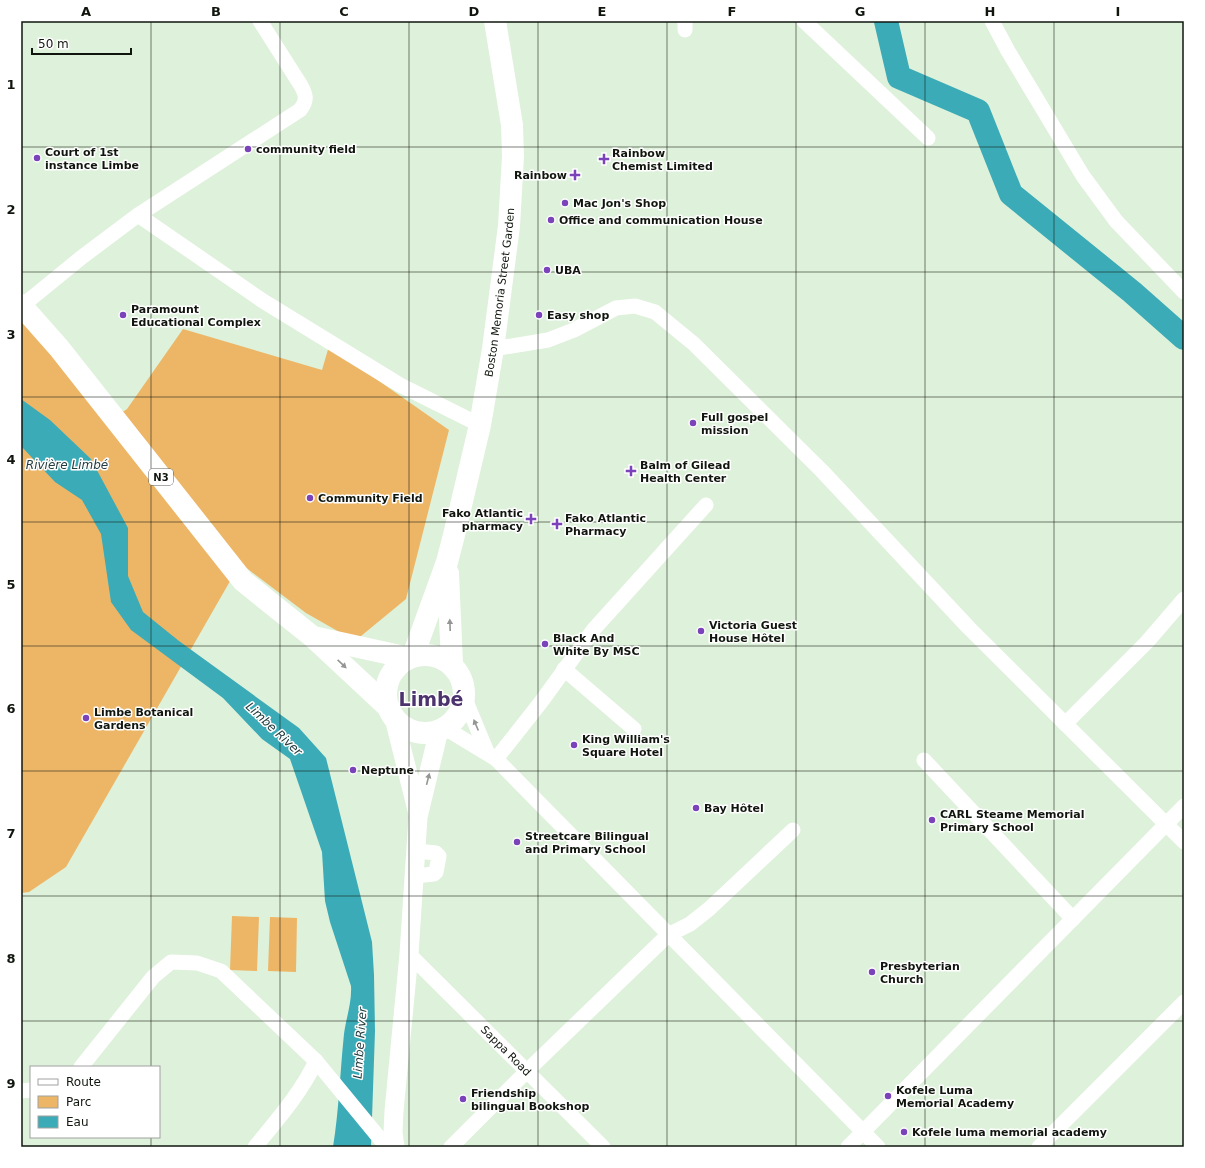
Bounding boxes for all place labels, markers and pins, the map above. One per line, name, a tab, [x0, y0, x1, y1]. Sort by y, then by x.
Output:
place label: community field	[256, 143, 356, 156]
marker: community field	[243, 144, 253, 154]
place label: Court of 1st instance Limbe	[45, 146, 139, 172]
place label: Rainbow Chemist Limited	[612, 147, 713, 173]
marker: Court of 1st instance Limbe	[32, 153, 42, 163]
marker: Rainbow Chemist Limited	[599, 154, 609, 164]
place label: Rainbow	[514, 169, 567, 182]
marker: Rainbow	[570, 170, 580, 180]
place label: Mac Jon's Shop	[573, 197, 666, 210]
marker: Mac Jon's Shop	[560, 198, 570, 208]
place label: Office and communication House	[559, 214, 763, 227]
marker: Office and communication House	[546, 215, 556, 225]
place label: UBA	[555, 264, 581, 277]
marker: UBA	[542, 265, 552, 275]
place label: Paramount Educational Complex	[131, 303, 261, 329]
place label: Easy shop	[547, 309, 609, 322]
marker: Paramount Educational Complex	[118, 310, 128, 320]
marker: Easy shop	[534, 310, 544, 320]
place label: Full gospel mission	[701, 411, 768, 437]
marker: Full gospel mission	[688, 418, 698, 428]
place label: Balm of Gilead Health Center	[640, 459, 730, 485]
marker: Balm of Gilead Health Center	[625, 465, 637, 477]
place label: Community Field	[318, 492, 423, 505]
marker: Community Field	[305, 493, 315, 503]
place label: Fako Atlantic pharmacy	[442, 507, 523, 533]
place label: Fako Atlantic Pharmacy	[565, 512, 646, 538]
marker: Fako Atlantic pharmacy	[526, 514, 536, 524]
marker: Fako Atlantic Pharmacy	[552, 519, 562, 529]
place label: Victoria Guest House Hôtel	[709, 619, 797, 645]
marker: Victoria Guest House Hôtel	[696, 626, 706, 636]
place label: Black And White By MSC	[553, 632, 640, 658]
marker: Black And White By MSC	[540, 639, 550, 649]
place label: Limbe Botanical Gardens	[94, 706, 193, 732]
marker: Limbe Botanical Gardens	[81, 713, 91, 723]
place label: King William's Square Hotel	[582, 733, 670, 759]
marker: King William's Square Hotel	[569, 740, 579, 750]
place label: Neptune	[361, 764, 414, 777]
marker: Neptune	[348, 765, 358, 775]
place label: Bay Hôtel	[704, 802, 764, 815]
marker: Bay Hôtel	[691, 803, 701, 813]
place label: CARL Steame Memorial Primary School	[940, 808, 1085, 834]
marker: CARL Steame Memorial Primary School	[927, 815, 937, 825]
place label: Streetcare Bilingual and Primary School	[525, 830, 649, 856]
marker: Streetcare Bilingual and Primary School	[512, 837, 522, 847]
place label: Presbyterian Church	[880, 960, 960, 986]
marker: Presbyterian Church	[867, 967, 877, 977]
place label: Kofele Luma Memorial Academy	[896, 1084, 1014, 1110]
place label: Friendship bilingual Bookshop	[471, 1087, 589, 1113]
marker: Kofele Luma Memorial Academy	[883, 1091, 893, 1101]
marker: Friendship bilingual Bookshop	[458, 1094, 468, 1104]
place label: Kofele luma memorial academy	[912, 1126, 1107, 1139]
marker: Kofele luma memorial academy	[899, 1127, 909, 1137]

